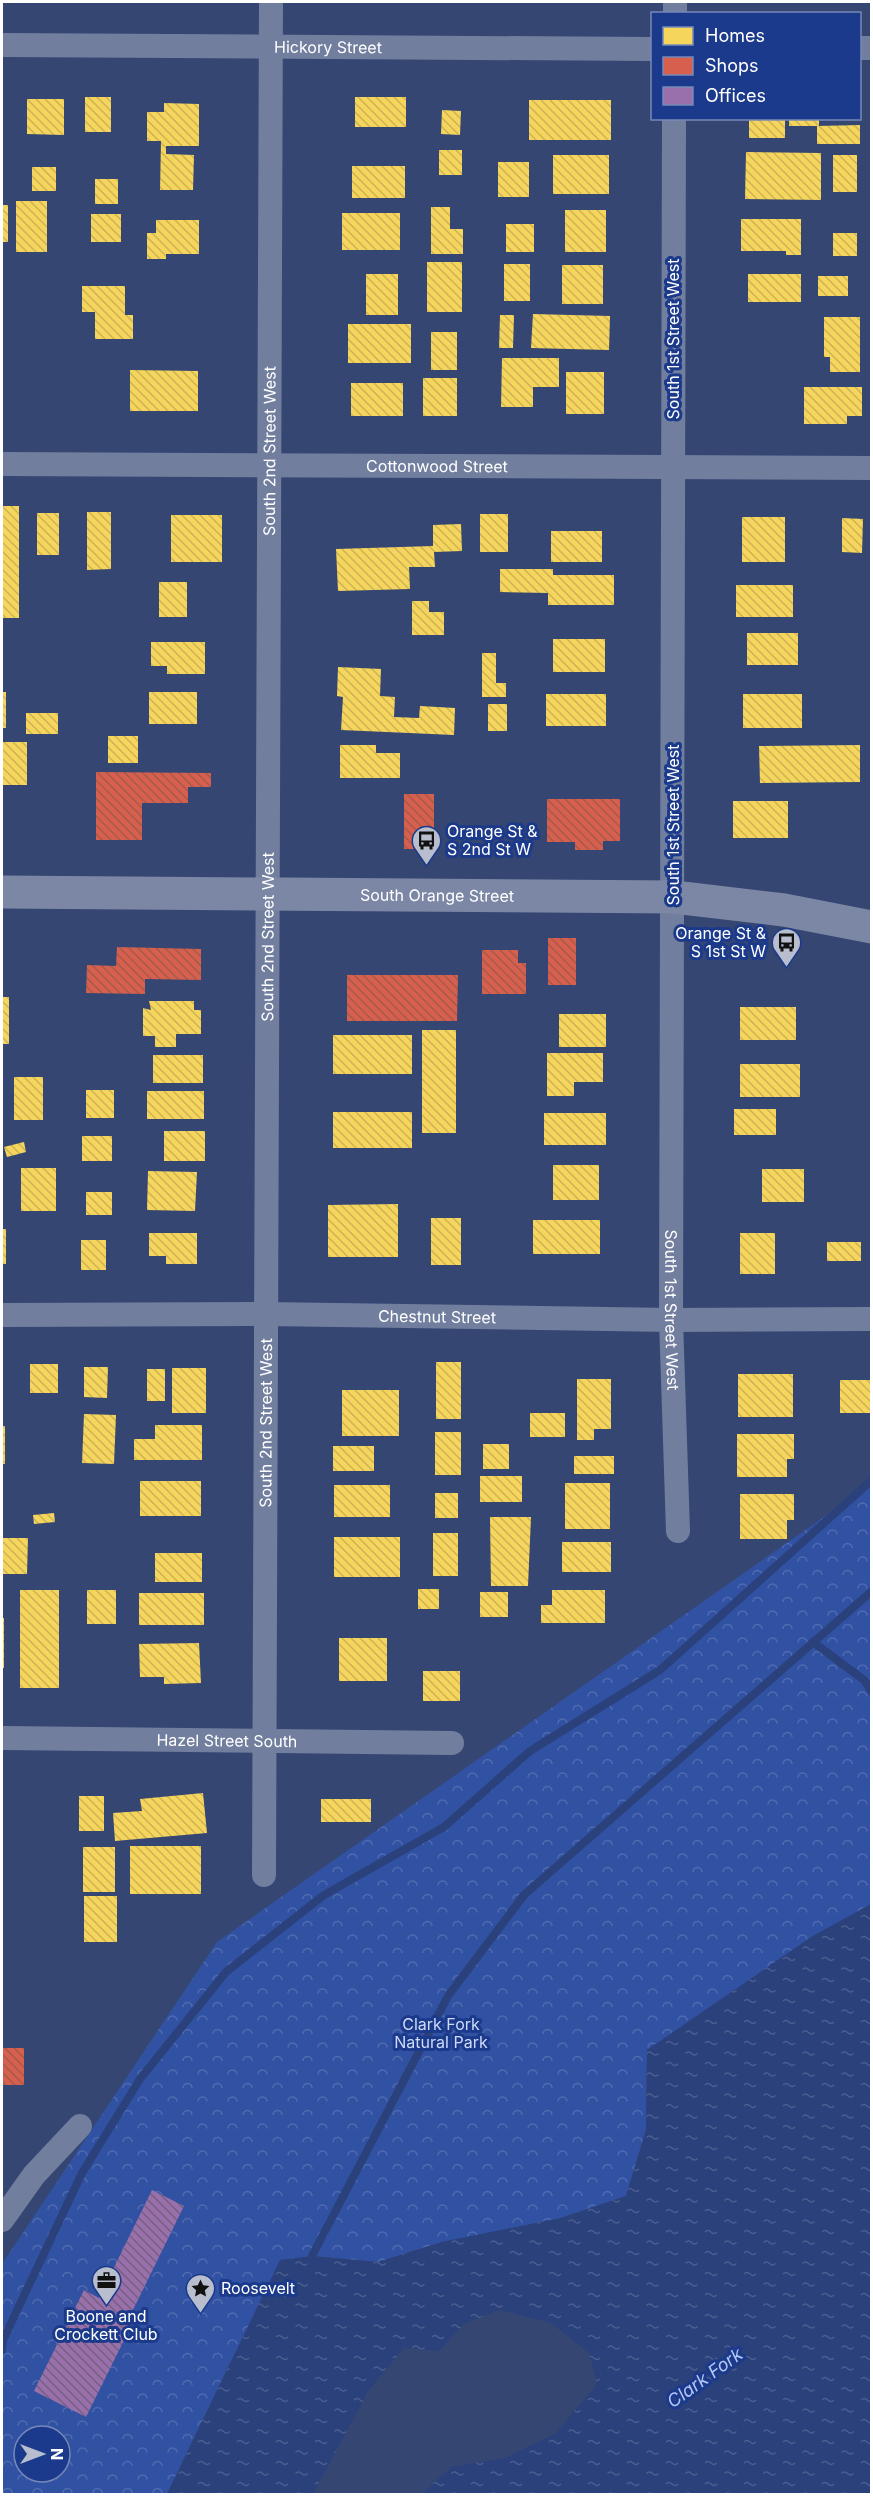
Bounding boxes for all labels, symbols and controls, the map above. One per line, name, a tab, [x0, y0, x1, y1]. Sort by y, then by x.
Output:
legend	[651, 12, 861, 120]
text: Homes	[705, 25, 765, 46]
street label: Hickory Street	[274, 37, 382, 57]
text: Shops	[705, 55, 759, 76]
text: Offices	[705, 85, 766, 106]
street label: South 1st Street West	[663, 259, 683, 419]
street label: South 2nd Street West	[259, 366, 280, 536]
street label: Cottonwood Street	[366, 456, 508, 476]
street label: South 1st Street West	[663, 745, 683, 905]
place label: Orange St & S 2nd St W	[447, 821, 538, 859]
bus stop icon: Orange St & S 2nd St W	[410, 824, 442, 866]
street label: South 2nd Street West	[257, 852, 278, 1022]
street label: South Orange Street	[360, 885, 514, 906]
place label: Orange St & S 1st St W	[675, 923, 767, 961]
bus stop icon: Orange St & S 1st St W	[771, 926, 803, 968]
street label: South 1st Street West	[661, 1230, 683, 1391]
street label: Chestnut Street	[378, 1306, 496, 1327]
street label: South 2nd Street West	[255, 1338, 276, 1508]
street label: Hazel Street South	[156, 1730, 298, 1751]
park label: Clark Fork Natural Park	[394, 2014, 488, 2052]
office icon: Boone and Crockett Club	[90, 2264, 122, 2306]
place icon: Roosevelt	[184, 2272, 216, 2314]
place label: Roosevelt	[221, 2278, 295, 2298]
place label: Boone and Crockett Club	[54, 2306, 158, 2344]
water label: Clark Fork	[663, 2343, 747, 2412]
north arrow	[12, 2424, 72, 2484]
text: N	[47, 2448, 67, 2460]

